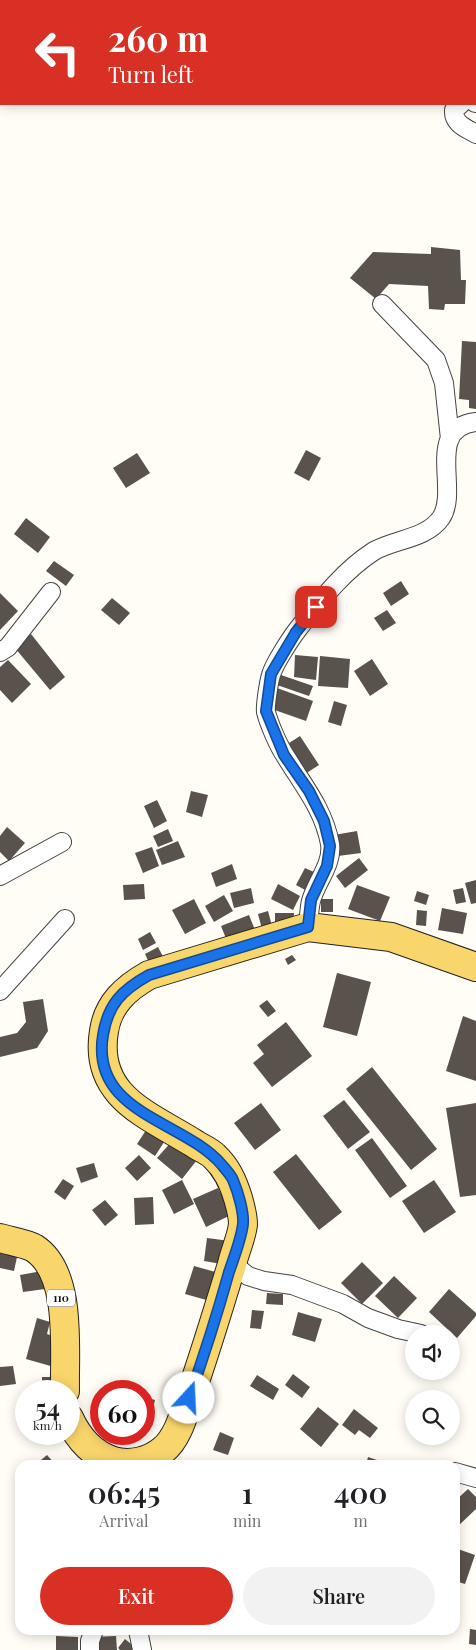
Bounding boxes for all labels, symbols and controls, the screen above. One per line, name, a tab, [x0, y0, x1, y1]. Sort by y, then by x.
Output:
text: 260 m	[108, 14, 208, 61]
icon: left	[25, 20, 90, 85]
text: Turn left	[108, 59, 193, 89]
pin	[295, 586, 337, 628]
icon: arrive	[302, 593, 330, 621]
road number: 110	[47, 1290, 75, 1306]
map controls	[405, 1325, 460, 1445]
button: sound	[405, 1325, 460, 1380]
position arrow	[162, 1371, 214, 1423]
speed limit sign: 60	[90, 1380, 155, 1445]
text: 54	[35, 1390, 60, 1423]
button: search	[405, 1390, 460, 1445]
text: km/h	[33, 1417, 62, 1433]
text: 06:45	[88, 1472, 160, 1512]
text: 1	[241, 1472, 253, 1512]
text: 400	[334, 1472, 387, 1512]
text: Arrival	[99, 1510, 149, 1531]
text: min	[233, 1510, 261, 1531]
text: m	[354, 1510, 368, 1531]
button: Exit	[40, 1567, 233, 1625]
button: Share	[243, 1567, 435, 1625]

